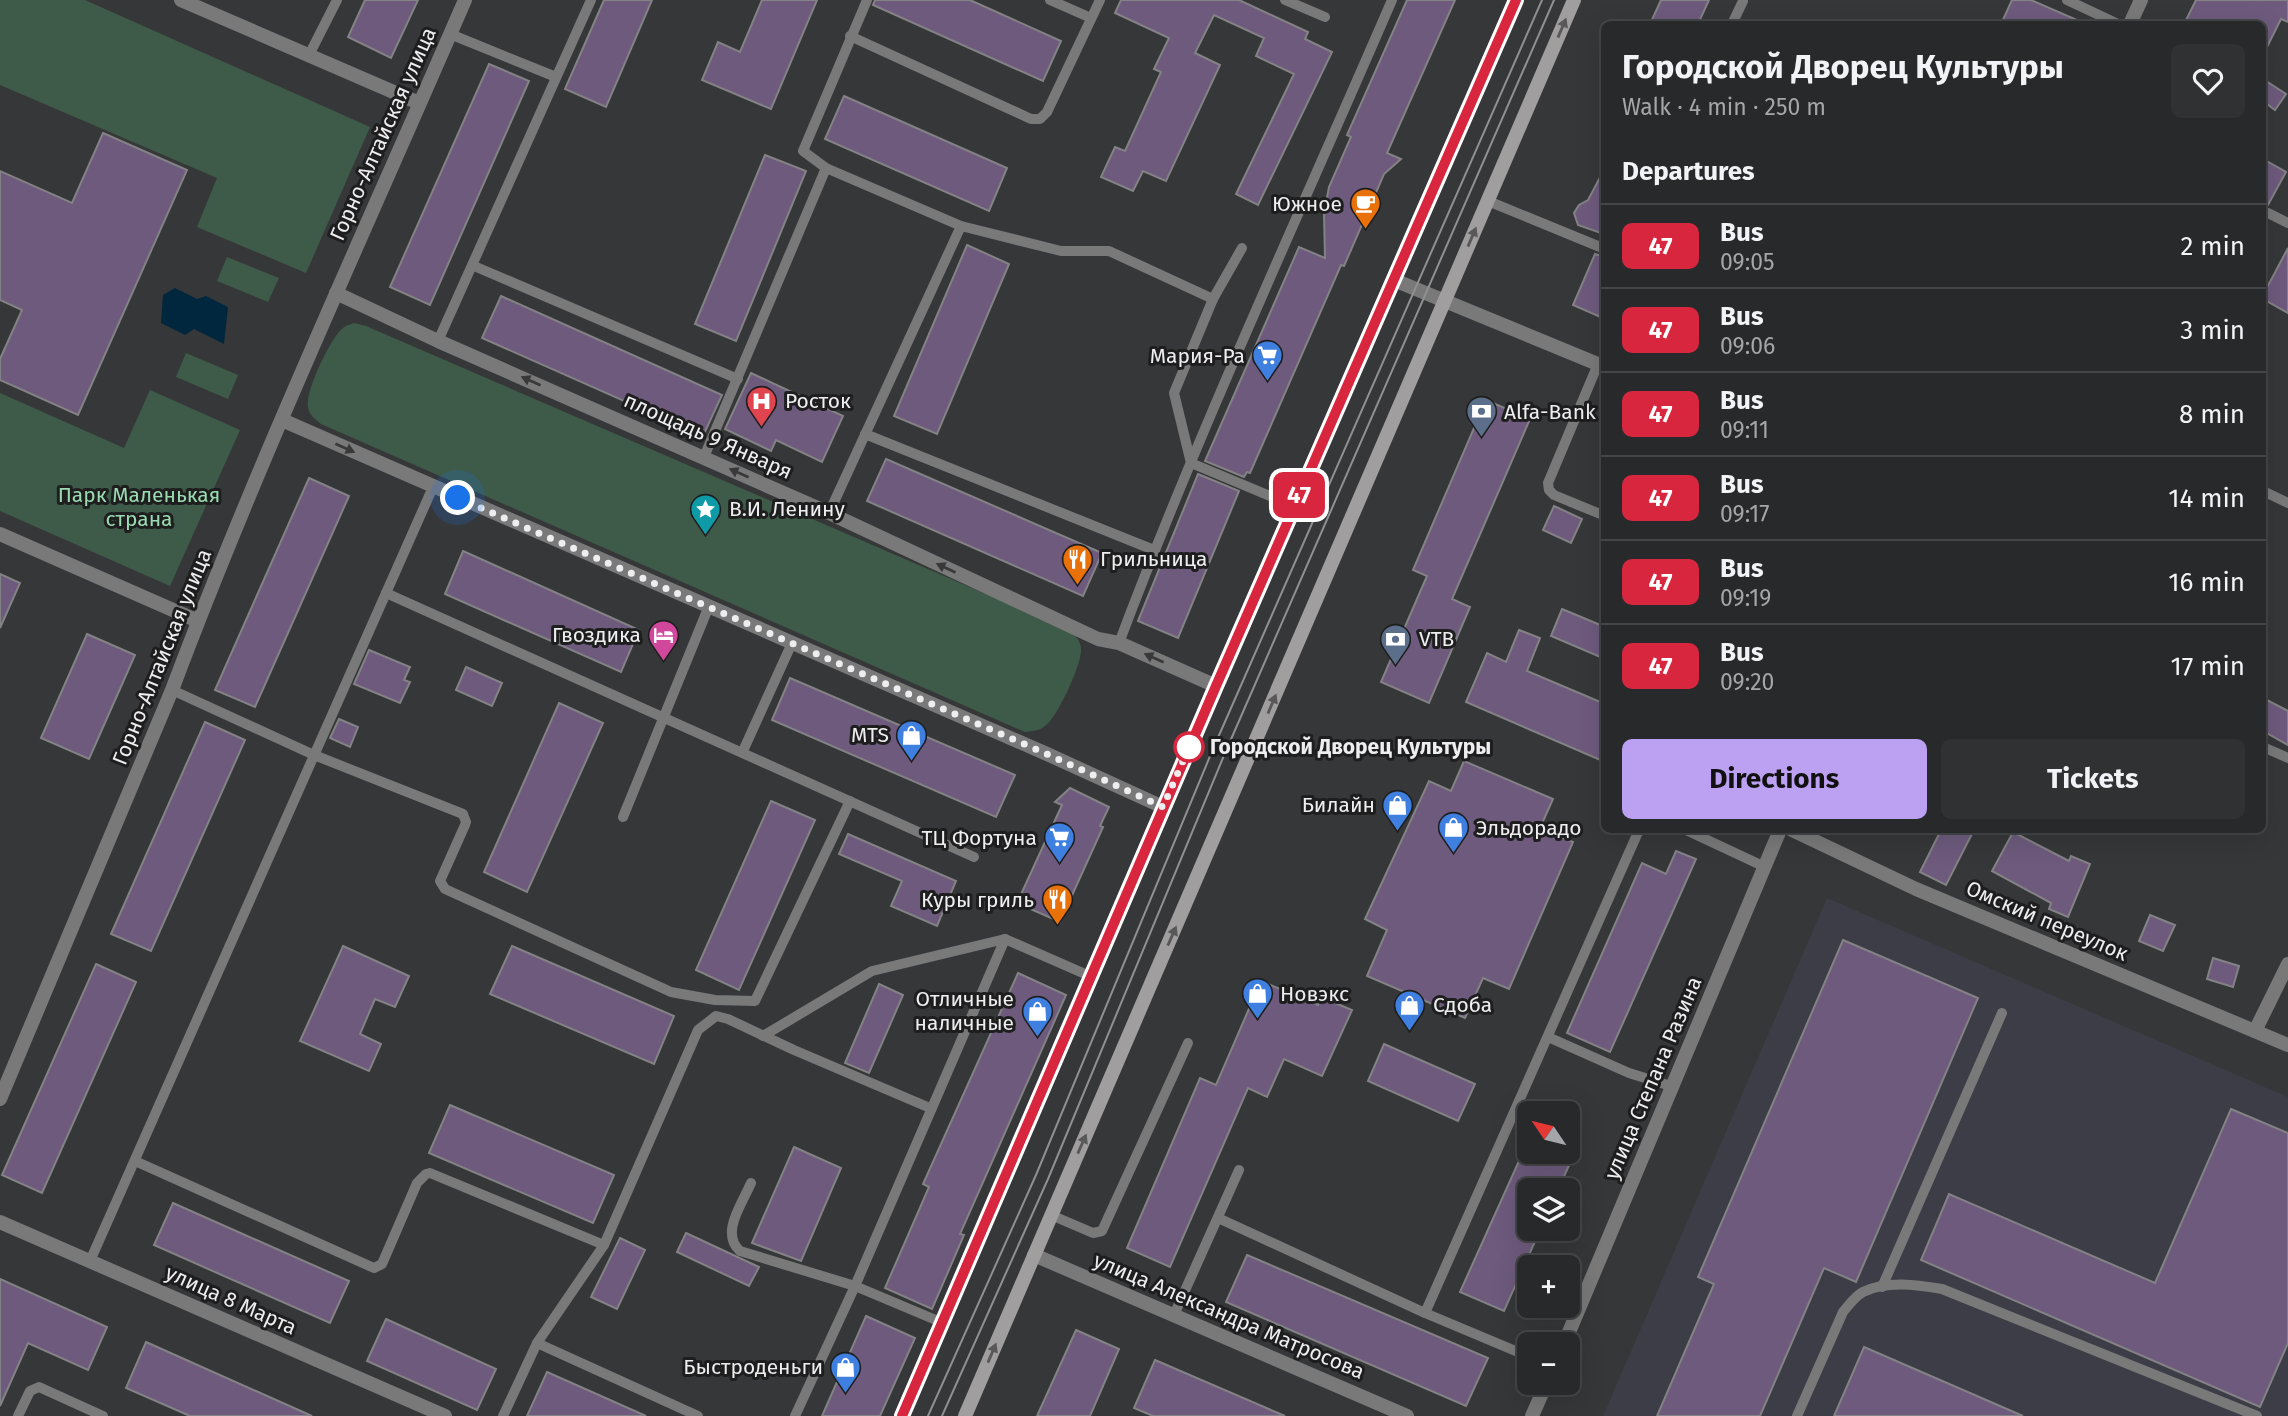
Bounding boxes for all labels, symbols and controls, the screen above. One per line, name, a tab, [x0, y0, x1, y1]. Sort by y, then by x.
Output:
one-way arrow	[1556, 18, 1568, 38]
street label: Горно-Алтайская улица	[324, 23, 442, 245]
button: heart	[2171, 44, 2245, 118]
text: Городской Дворец Культуры	[1622, 47, 2064, 87]
text: Walk · 4 min · 250 m	[1622, 93, 1826, 121]
text: Departures	[1622, 156, 1755, 187]
cafe icon: Южное	[1348, 187, 1382, 231]
place label: Южное	[1272, 191, 1342, 217]
text: Bus	[1720, 217, 1763, 248]
one-way arrow	[1467, 227, 1478, 248]
text: 2 min	[2180, 231, 2245, 262]
text: 47	[1648, 232, 1673, 260]
text: 09:05	[1720, 248, 1775, 276]
text: Bus	[1720, 301, 1763, 332]
text: 3 min	[2180, 315, 2245, 346]
text: 47	[1648, 316, 1673, 344]
text: 09:06	[1720, 332, 1775, 360]
supermarket icon: Мария-Ра	[1251, 339, 1285, 383]
place label: Мария-Ра	[1150, 343, 1245, 369]
one-way arrow	[520, 375, 541, 386]
hospital icon: Росток	[745, 384, 779, 428]
text: Bus	[1720, 385, 1763, 416]
street label: площадь 9 Января	[620, 387, 796, 485]
place label: Росток	[785, 388, 851, 414]
bank icon: Alfa-Bank	[1464, 395, 1498, 439]
place label: Alfa-Bank	[1504, 399, 1596, 425]
text: 8 min	[2179, 399, 2245, 430]
text: 47	[1648, 400, 1673, 428]
text: 09:11	[1720, 416, 1769, 444]
one-way arrow	[335, 442, 355, 454]
one-way arrow	[729, 467, 749, 479]
text: Bus	[1720, 469, 1763, 500]
line badge: 47	[1268, 472, 1330, 518]
your location	[440, 480, 475, 515]
text: 47	[1287, 481, 1311, 509]
park label: Парк Маленькая страна	[58, 482, 220, 532]
text: 14 min	[2168, 483, 2245, 514]
text: 47	[1648, 484, 1673, 512]
place icon: В.И. Ленину	[689, 492, 723, 536]
place label: В.И. Ленину	[729, 496, 846, 522]
text: 09:17	[1720, 500, 1769, 528]
restaurant icon: Грильница	[1060, 542, 1094, 586]
street label: Горно-Алтайская улица	[107, 545, 217, 769]
place label: Грильница	[1100, 546, 1207, 572]
text: Bus	[1720, 553, 1763, 584]
one-way arrow	[935, 562, 956, 573]
text: 16 min	[2168, 567, 2245, 598]
text: 47	[1648, 568, 1673, 596]
text: 09:19	[1720, 584, 1771, 612]
hotel icon: Гвоздика	[647, 618, 681, 662]
place label: Гвоздика	[552, 622, 641, 648]
bank icon: VTB	[1379, 622, 1413, 666]
place label: VTB	[1419, 626, 1454, 652]
text: Bus	[1720, 637, 1763, 668]
text: 17 min	[2170, 651, 2245, 682]
one-way arrow	[1143, 652, 1164, 663]
text: 47	[1648, 652, 1673, 680]
text: 09:20	[1720, 668, 1774, 696]
one-way arrow	[1267, 694, 1278, 715]
shop icon: MTS	[895, 718, 929, 762]
place label: MTS	[851, 722, 889, 748]
marker: Городской Дворец Культуры	[1174, 732, 1204, 762]
place label: Городской Дворец Культуры	[1210, 734, 1491, 760]
button: Directions	[1622, 739, 1927, 819]
button: Tickets	[1941, 739, 2245, 819]
shop icon: Билайн	[1381, 788, 1415, 832]
place label: Билайн	[1302, 792, 1375, 818]
shop icon: Эльдорадо	[1436, 811, 1470, 855]
place label: Эльдорадо	[1476, 815, 1582, 841]
supermarket icon: ТЦ Фортуна	[1043, 821, 1077, 865]
place label: ТЦ Фортуна	[922, 825, 1037, 851]
street label: Омский переулок	[1962, 875, 2132, 967]
restaurant icon: Куры гриль	[1040, 883, 1074, 927]
place label: Куры гриль	[921, 887, 1034, 913]
one-way arrow	[1167, 925, 1178, 946]
street label: улица Степана Разина	[1598, 973, 1708, 1183]
shop icon: Новэкс	[1240, 977, 1274, 1021]
place label: Новэкс	[1280, 981, 1349, 1007]
place label: Отличные наличные	[915, 986, 1014, 1036]
shop icon: Сдоба	[1393, 988, 1427, 1032]
place label: Сдоба	[1433, 992, 1492, 1018]
shop icon: Отличные наличные	[1020, 994, 1054, 1038]
north arrow	[1517, 1101, 1580, 1164]
map controls	[1517, 1101, 1580, 1395]
one-way arrow	[1077, 1134, 1088, 1155]
button: layers	[1517, 1178, 1580, 1241]
street label: улица Александра Матросова	[1090, 1247, 1368, 1385]
button: +	[1517, 1255, 1580, 1318]
street label: улица 8 Марта	[161, 1259, 301, 1341]
button: −	[1517, 1332, 1580, 1395]
one-way arrow	[986, 1343, 997, 1364]
shop icon: Быстроденьги	[829, 1350, 863, 1394]
place label: Быстроденьги	[683, 1354, 823, 1380]

